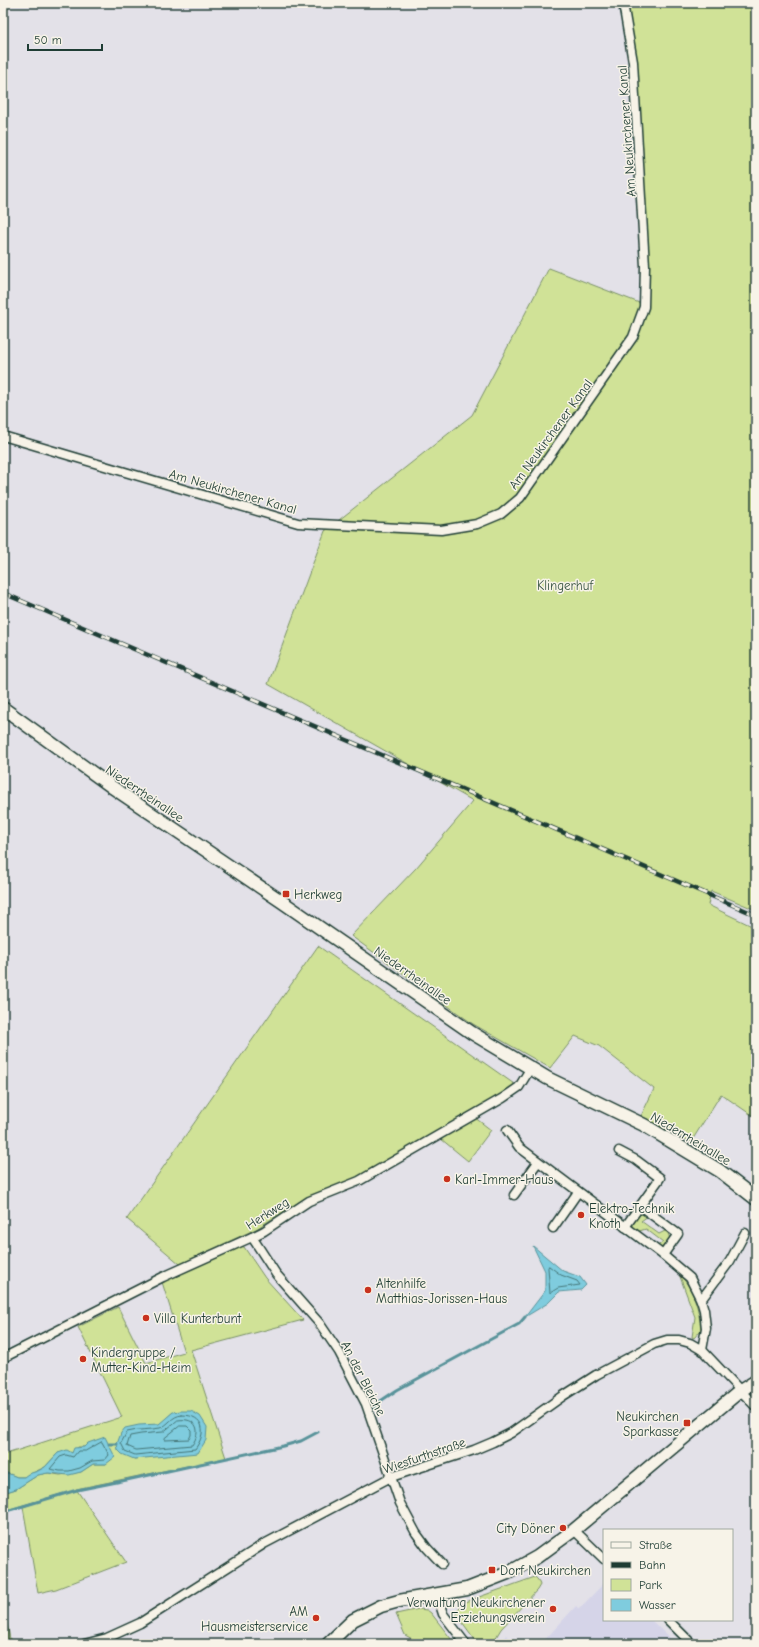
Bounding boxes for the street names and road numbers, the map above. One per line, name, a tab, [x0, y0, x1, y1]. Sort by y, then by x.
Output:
street label: Am Neukirchener Kanal	[614, 65, 639, 197]
street label: Am Neukirchener Kanal	[506, 376, 595, 492]
street label: Am Neukirchener Kanal	[167, 466, 298, 517]
street label: Niederrheinallee	[103, 762, 187, 825]
street label: Niederrheinallee	[371, 943, 455, 1008]
street label: Niederrheinallee	[648, 1109, 734, 1168]
street label: Herkweg	[243, 1194, 292, 1233]
street label: An der Bleiche	[338, 1338, 389, 1419]
street label: Wiesfurthstraße	[381, 1434, 468, 1477]

